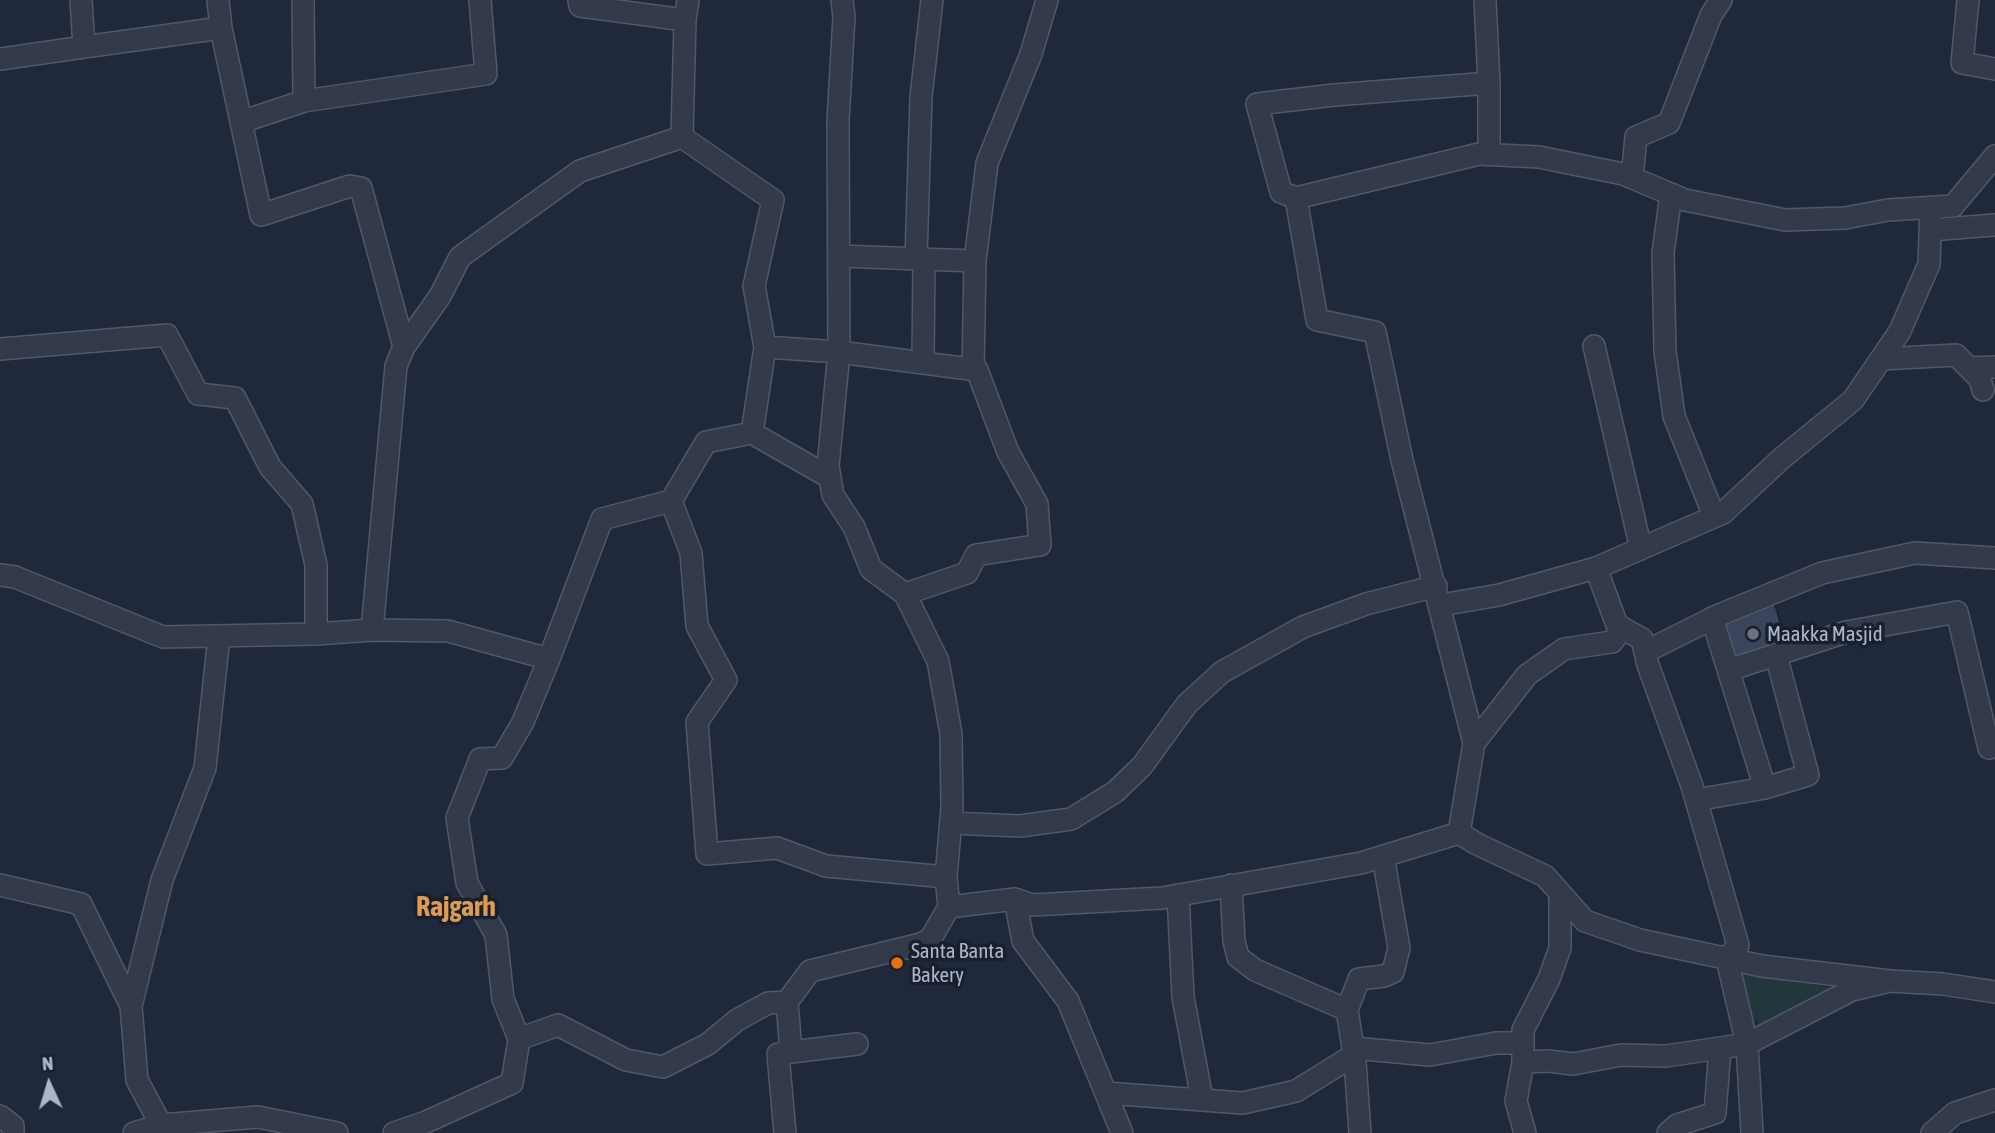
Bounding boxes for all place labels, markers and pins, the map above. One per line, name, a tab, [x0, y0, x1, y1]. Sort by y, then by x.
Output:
place label: Maakka Masjid	[1767, 621, 1883, 647]
marker: Maakka Masjid	[1745, 626, 1761, 642]
place label: Santa Banta Bakery	[911, 938, 1004, 988]
marker: Santa Banta Bakery	[889, 955, 905, 971]

